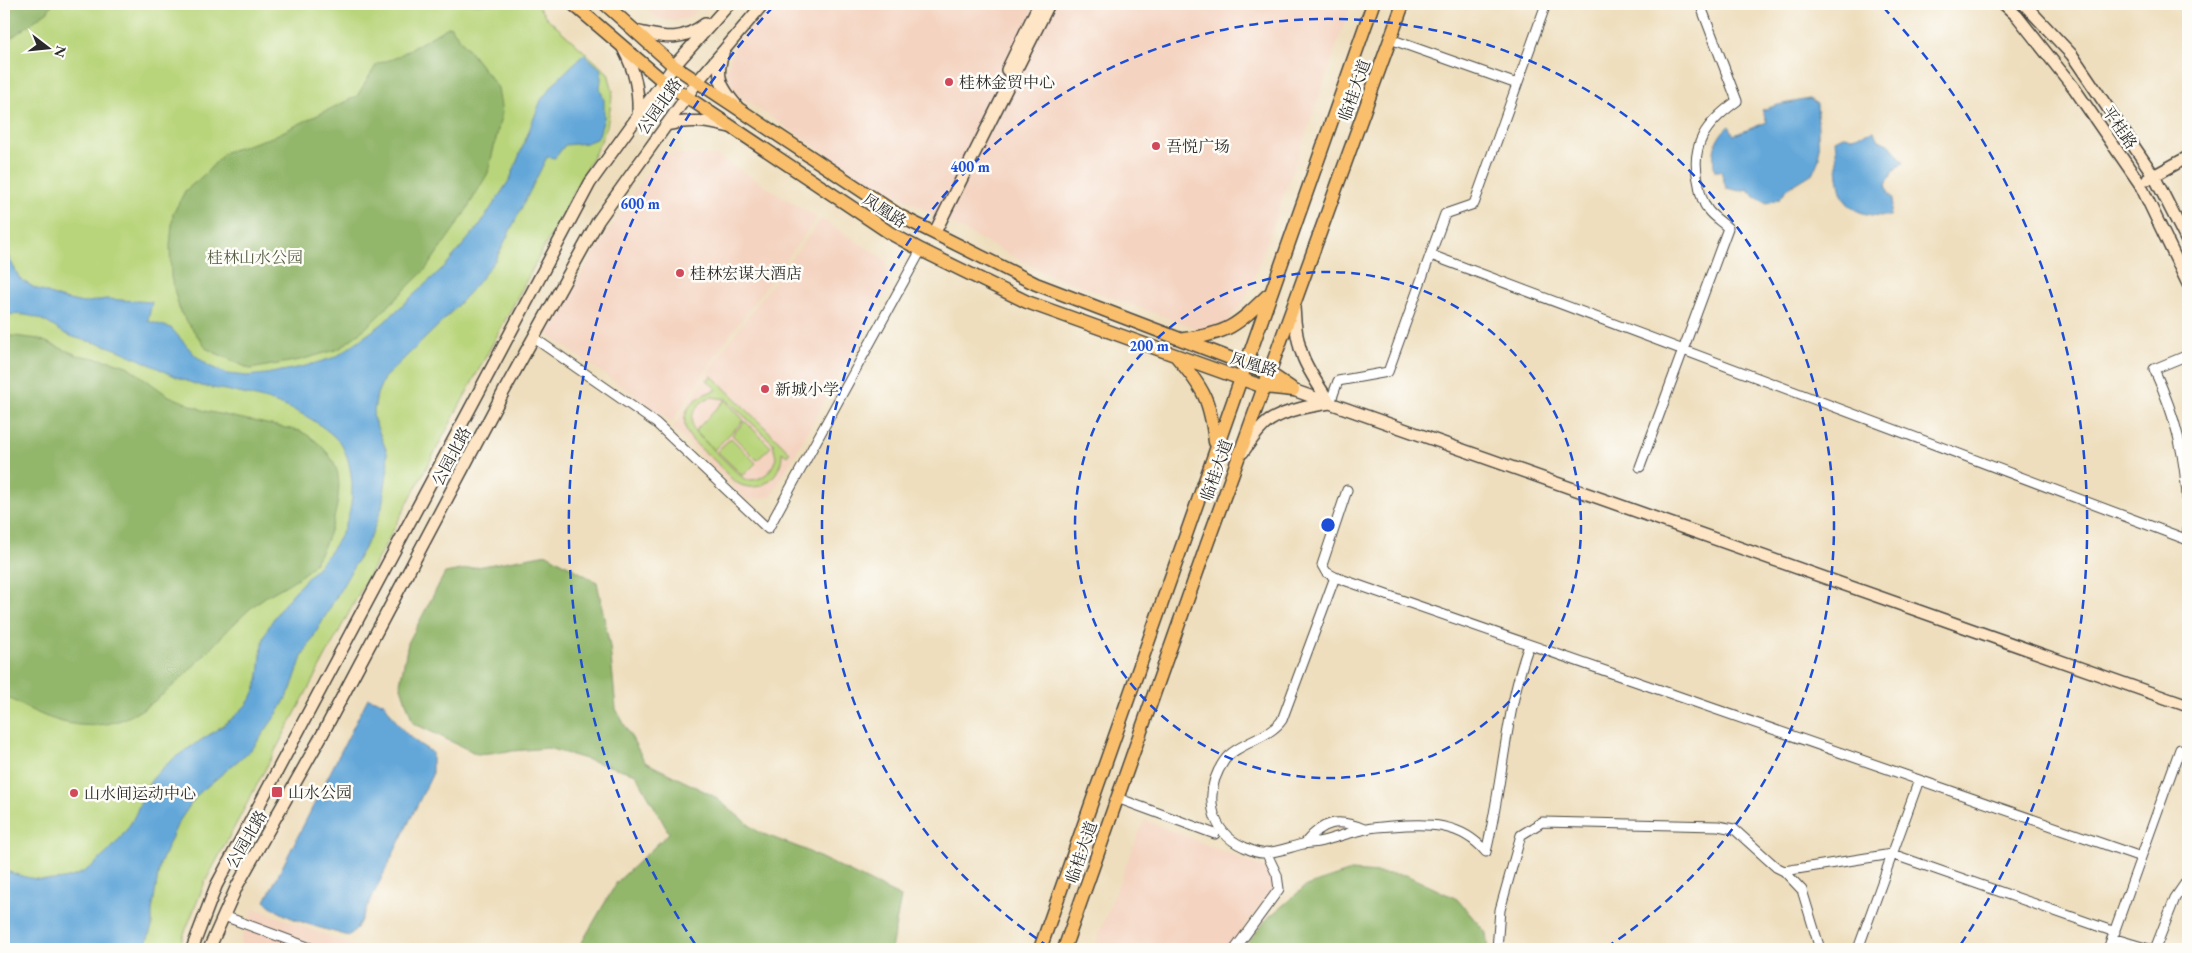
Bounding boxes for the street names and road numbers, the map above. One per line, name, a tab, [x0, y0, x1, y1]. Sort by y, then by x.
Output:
street label: 临桂大道	[1334, 57, 1375, 124]
street label: 公园北路	[632, 74, 686, 139]
street label: 平桂路	[2097, 102, 2142, 153]
street label: 凤凰路	[859, 189, 911, 232]
street label: 凤凰路	[1228, 347, 1280, 382]
street label: 公园北路	[427, 423, 476, 489]
street label: 临桂大道	[1196, 437, 1237, 504]
street label: 公园北路	[221, 806, 272, 872]
street label: 临桂大道	[1061, 818, 1102, 886]

